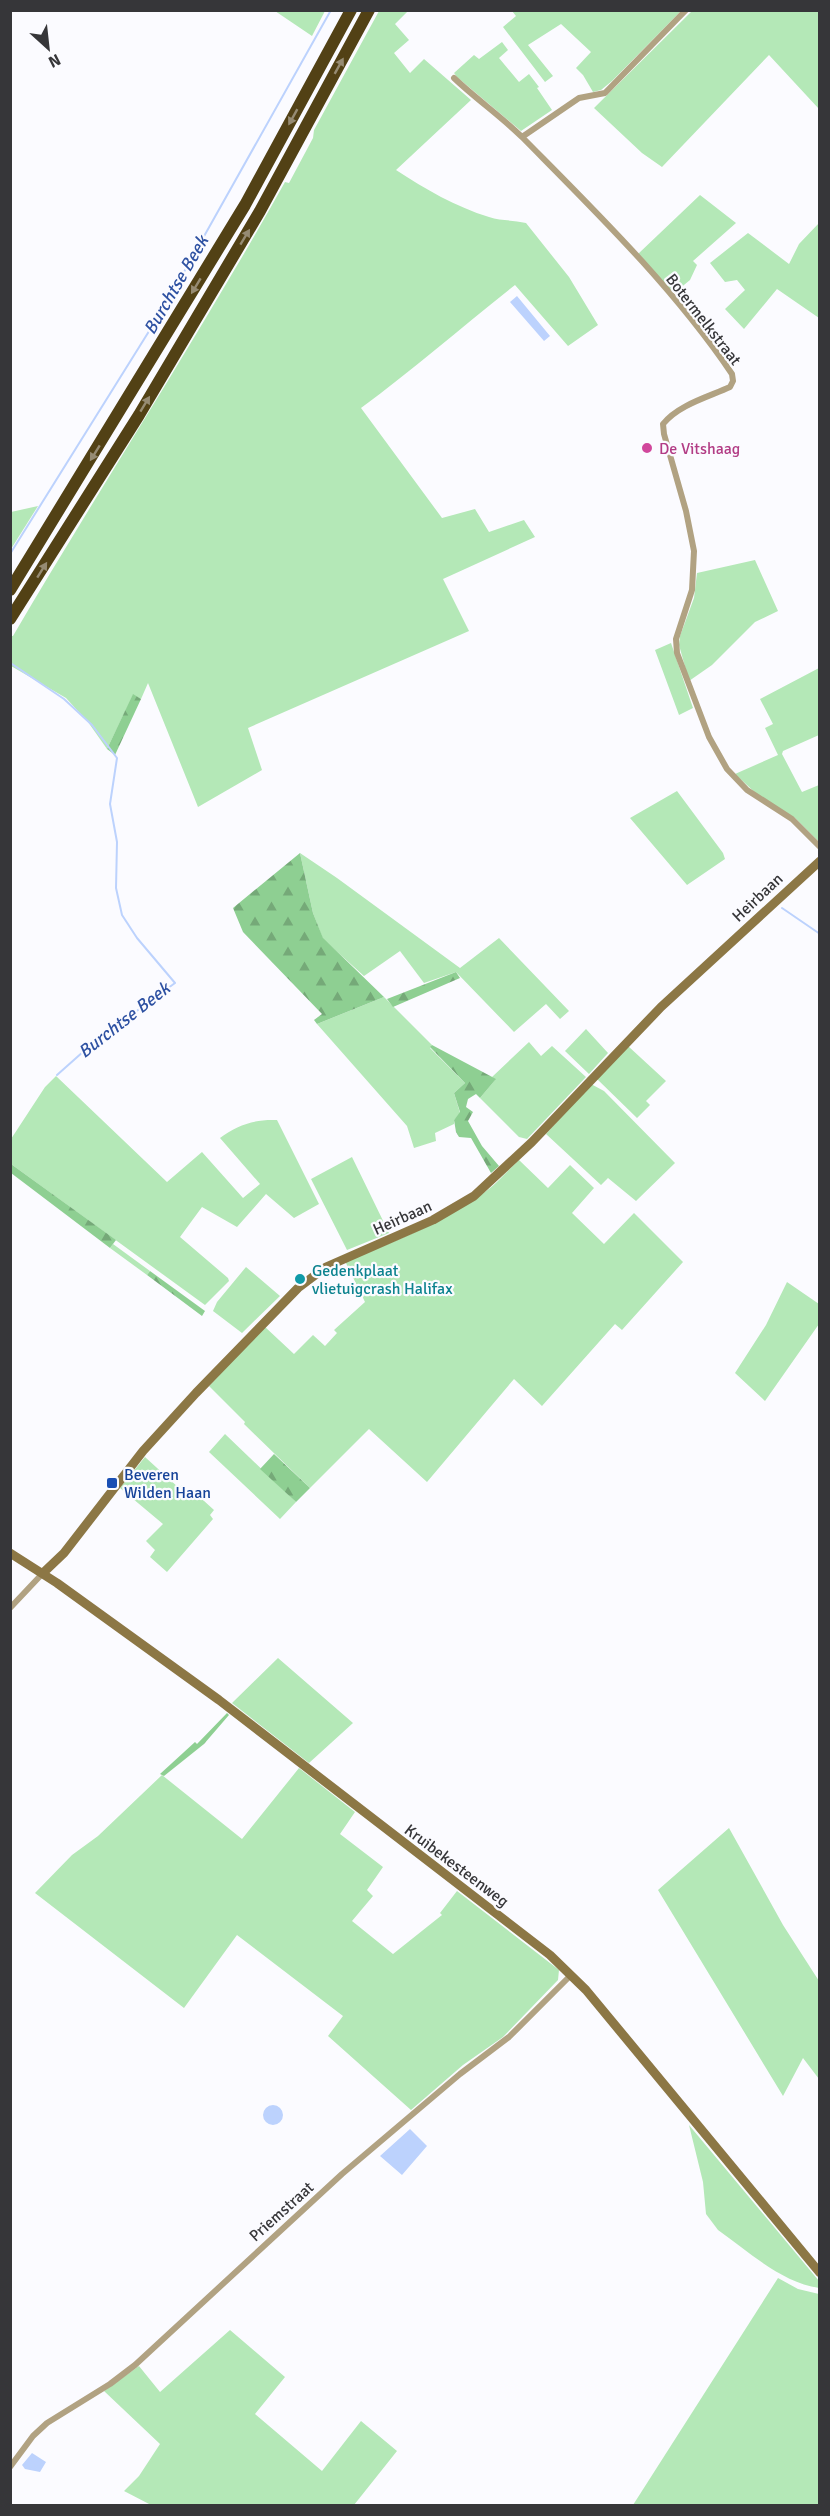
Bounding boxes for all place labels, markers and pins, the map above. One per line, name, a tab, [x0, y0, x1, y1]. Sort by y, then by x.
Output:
place label: De Vitshaag	[659, 439, 740, 459]
marker: De Vitshaag	[640, 441, 654, 455]
place label: Gedenkplaat vlietuigcrash Halifax	[312, 1261, 453, 1299]
marker: Gedenkplaat vlietuigcrash Halifax	[293, 1272, 307, 1286]
place label: Beveren Wilden Haan	[124, 1465, 211, 1503]
marker: Beveren Wilden Haan	[105, 1476, 119, 1490]

